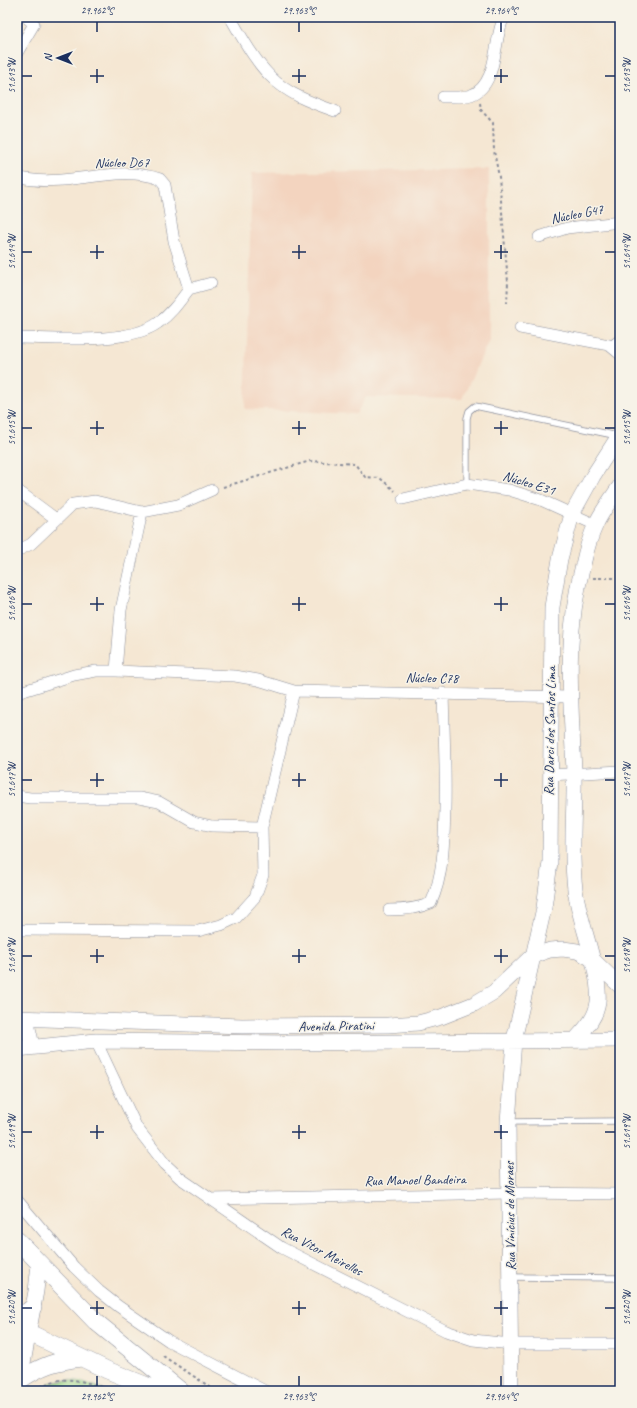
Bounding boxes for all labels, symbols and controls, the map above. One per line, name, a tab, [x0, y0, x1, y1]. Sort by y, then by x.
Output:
text: 29.962°S	[81, 4, 115, 17]
text: 29.963°S	[283, 4, 317, 17]
text: 29.964°S	[485, 4, 519, 17]
north arrow	[38, 38, 78, 78]
text: N	[41, 52, 55, 61]
text: 51.613°W	[5, 57, 18, 93]
text: 51.613°W	[620, 57, 633, 93]
street label: Núcleo D67	[95, 154, 150, 171]
street label: Núcleo G47	[549, 200, 605, 227]
text: 51.614°W	[5, 233, 18, 269]
text: 51.614°W	[620, 233, 633, 269]
text: 51.615°W	[5, 409, 18, 445]
text: 51.615°W	[620, 409, 633, 445]
street label: Núcleo E31	[501, 467, 558, 499]
text: 51.616°W	[5, 585, 18, 621]
text: 51.616°W	[620, 585, 633, 621]
street label: Rua Darci dos Santos Lima	[540, 665, 560, 796]
street label: Núcleo C78	[405, 669, 460, 687]
text: 51.617°W	[5, 761, 18, 797]
text: 51.617°W	[620, 761, 633, 797]
text: 51.618°W	[5, 937, 18, 973]
text: 51.618°W	[620, 937, 633, 973]
street label: Avenida Piratini	[298, 1017, 376, 1035]
text: 51.619°W	[5, 1113, 18, 1149]
text: 51.619°W	[620, 1113, 633, 1149]
street label: Rua Vinícius de Moraes	[501, 1160, 519, 1271]
street label: Rua Manoel Bandeira	[364, 1171, 467, 1189]
street label: Rua Vitor Meirelles	[278, 1222, 367, 1280]
text: 51.620°W	[5, 1289, 18, 1325]
text: 51.620°W	[620, 1289, 633, 1325]
text: 29.962°S	[81, 1390, 115, 1403]
text: 29.963°S	[283, 1390, 317, 1403]
text: 29.964°S	[485, 1390, 519, 1403]

